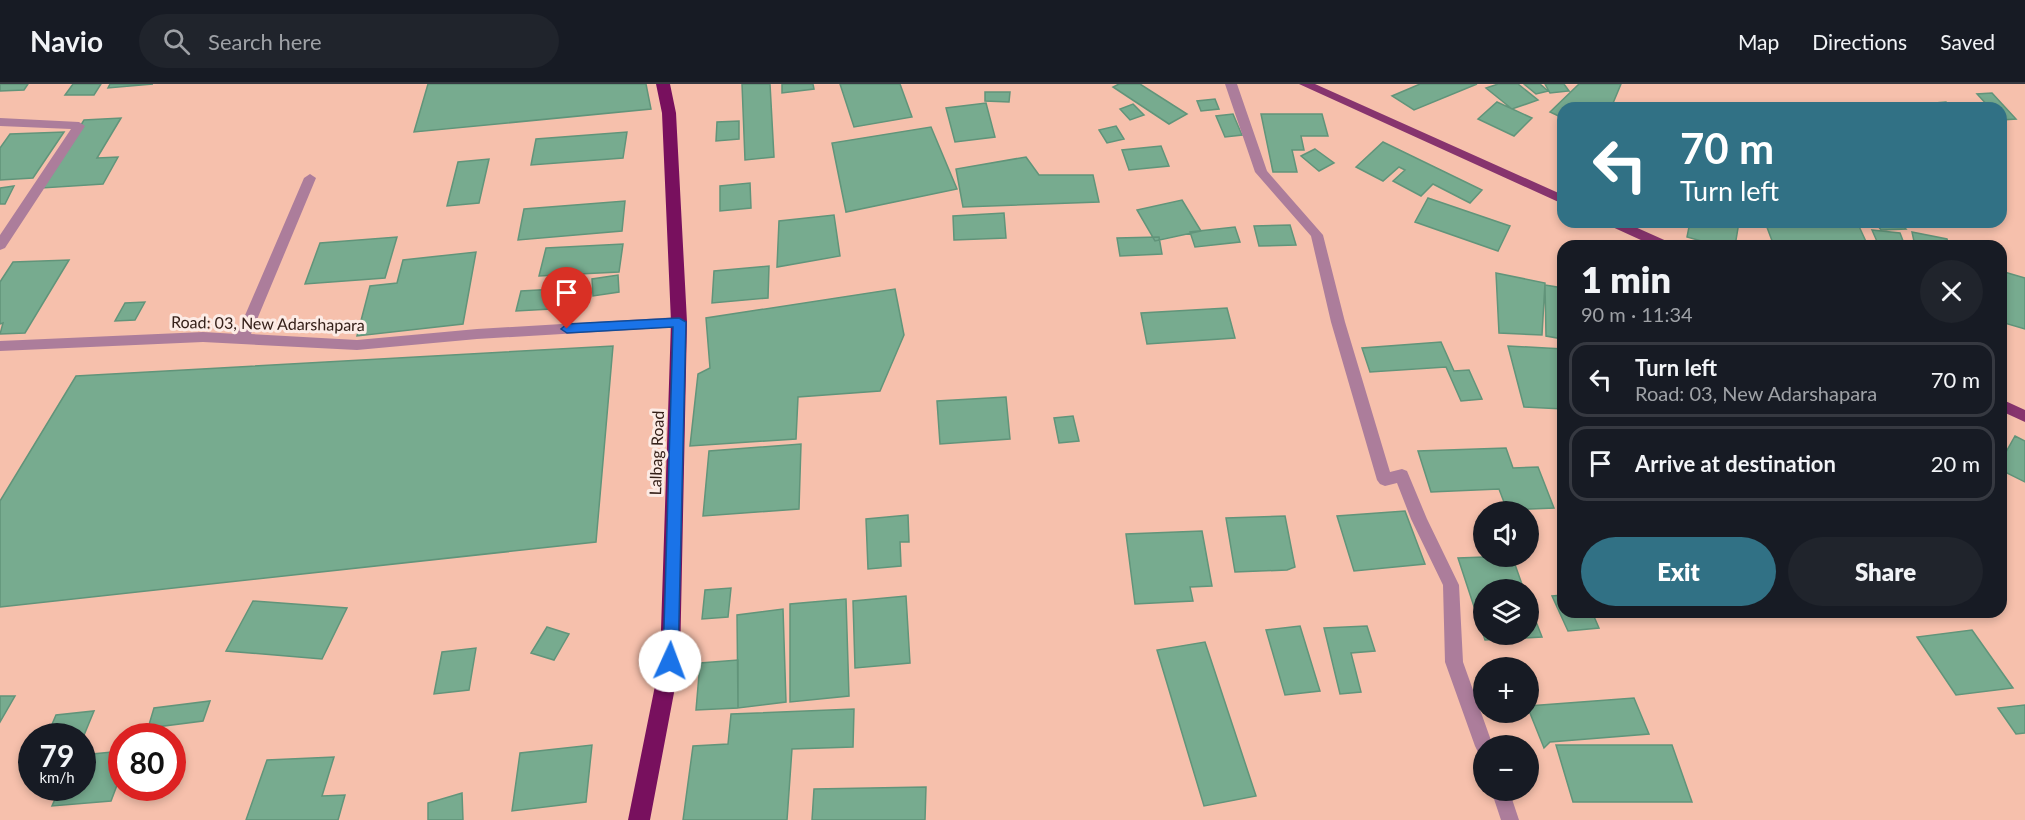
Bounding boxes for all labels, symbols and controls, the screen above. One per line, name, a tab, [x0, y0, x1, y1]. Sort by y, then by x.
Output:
search box	[139, 14, 559, 68]
text: Navio	[30, 24, 103, 58]
icon: search	[160, 25, 193, 58]
text: Search here	[208, 28, 322, 55]
text: Map	[1738, 29, 1779, 54]
text: Directions	[1812, 29, 1907, 54]
text: Saved	[1940, 29, 1995, 54]
text: 70 m	[1680, 123, 1774, 173]
icon: left	[1581, 126, 1659, 204]
text: Turn left	[1680, 174, 1779, 207]
text: 1 min	[1581, 257, 1671, 301]
button: close	[1920, 260, 1983, 323]
pin	[541, 267, 592, 329]
icon: arrive	[550, 276, 583, 309]
text: 90 m · 11:34	[1581, 302, 1693, 326]
street label: Road: 03, New Adarshapara	[171, 312, 365, 334]
text: Turn left	[1635, 354, 1717, 381]
icon: left	[1584, 363, 1617, 396]
text: 70 m	[1931, 366, 1980, 393]
text: Road: 03, New Adarshapara	[1635, 381, 1877, 405]
street label: Lalbag Road	[645, 410, 667, 496]
icon: arrive	[1584, 447, 1617, 480]
text: Arrive at destination	[1635, 450, 1836, 477]
text: 20 m	[1931, 450, 1980, 477]
map controls	[1473, 501, 1539, 801]
button: sound	[1473, 501, 1539, 567]
button: Exit	[1581, 537, 1776, 606]
button: Share	[1788, 537, 1983, 606]
button: layers	[1473, 579, 1539, 645]
position arrow	[638, 629, 702, 693]
button: +	[1473, 657, 1539, 723]
speed limit sign: 80	[108, 723, 186, 801]
button: −	[1473, 735, 1539, 801]
text: 79	[40, 737, 74, 773]
text: km/h	[39, 768, 75, 786]

